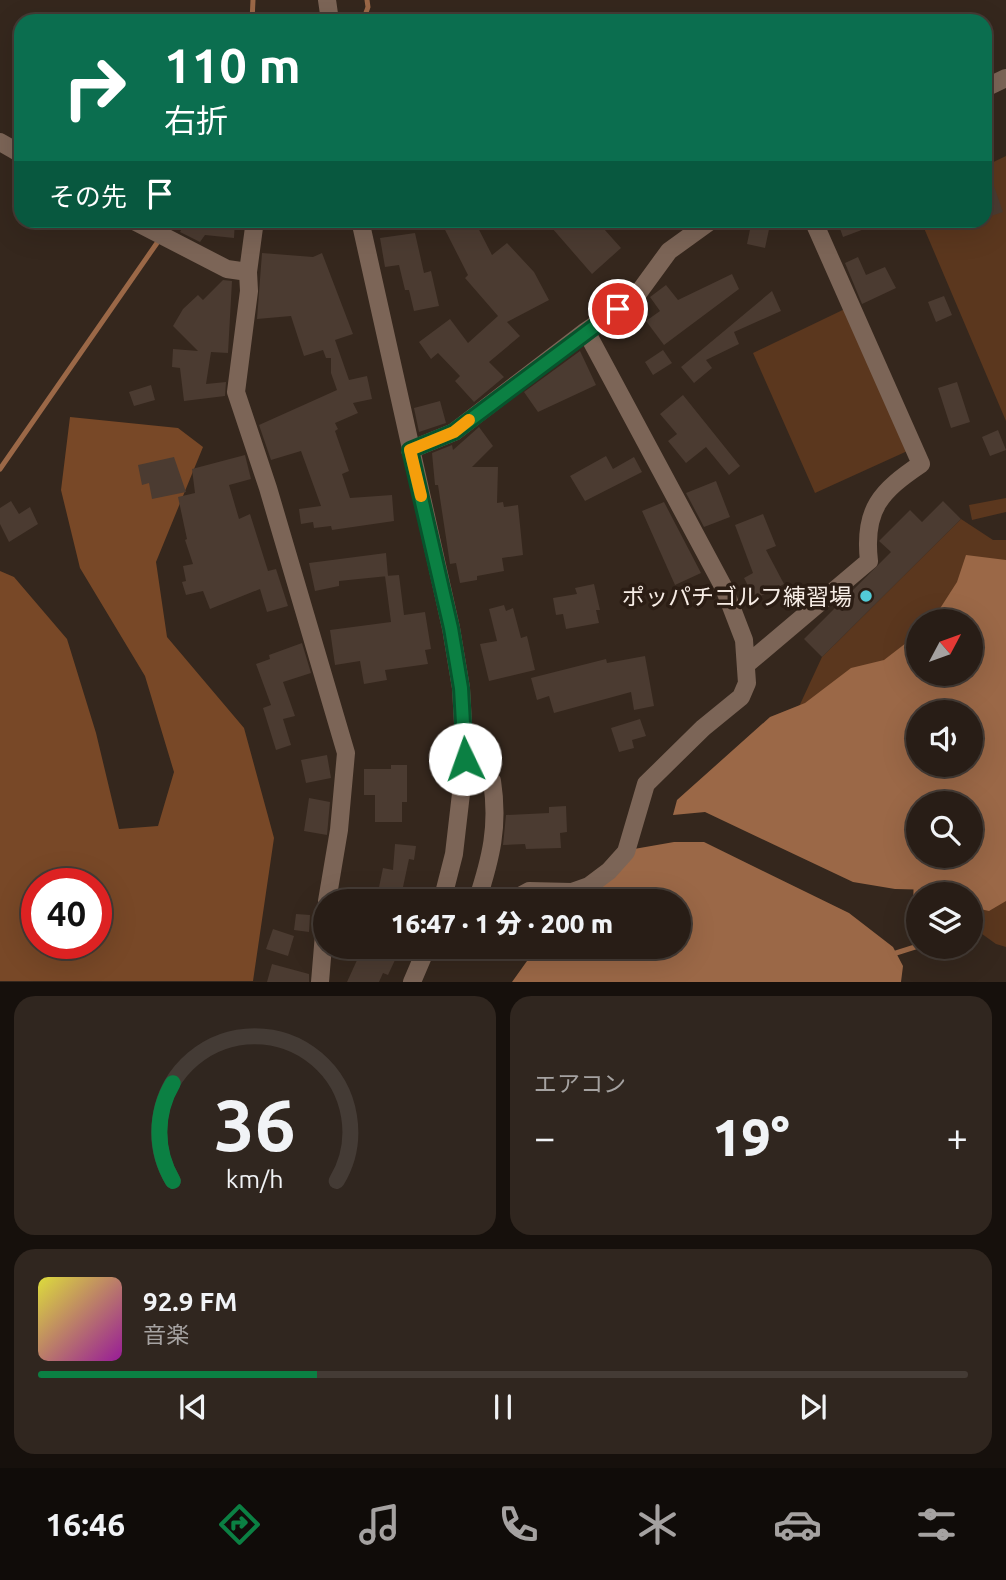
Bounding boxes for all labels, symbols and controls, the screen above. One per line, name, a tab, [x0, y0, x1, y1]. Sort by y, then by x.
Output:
text: 110 m	[164, 37, 301, 92]
icon: right	[49, 42, 140, 133]
text: 右折	[164, 102, 228, 138]
icon: arrive	[141, 175, 179, 213]
text: その先	[49, 182, 127, 211]
pin	[588, 279, 648, 339]
icon: arrive	[599, 290, 637, 328]
place label: ポッパチゴルフ練習場	[622, 584, 852, 609]
marker: ポッパチゴルフ練習場	[858, 588, 874, 604]
north arrow	[906, 609, 984, 686]
map controls	[906, 609, 983, 959]
button: sound	[906, 700, 983, 777]
position arrow	[428, 722, 502, 796]
button: search	[906, 791, 983, 868]
speed limit sign: 40	[21, 868, 112, 959]
button: layers	[906, 882, 983, 959]
text: 16:47 · 1 分 · 200 m	[391, 909, 613, 938]
text: エアコン	[534, 1071, 626, 1096]
text: 36	[214, 1084, 296, 1166]
text: 19°	[712, 1108, 790, 1166]
text: −	[534, 1116, 555, 1158]
text: +	[947, 1116, 968, 1158]
text: km/h	[226, 1165, 284, 1193]
text: 92.9 FM	[143, 1287, 237, 1316]
text: 音楽	[143, 1322, 189, 1347]
icon: previous	[174, 1388, 212, 1426]
icon: pause	[484, 1388, 522, 1426]
icon: next	[794, 1388, 832, 1426]
icon: directions	[215, 1500, 264, 1549]
icon: music	[355, 1500, 404, 1549]
icon: phone	[494, 1500, 543, 1549]
icon: climate	[633, 1500, 682, 1549]
icon: car	[773, 1500, 822, 1549]
icon: filters	[912, 1500, 961, 1549]
text: 16:46	[45, 1506, 125, 1542]

